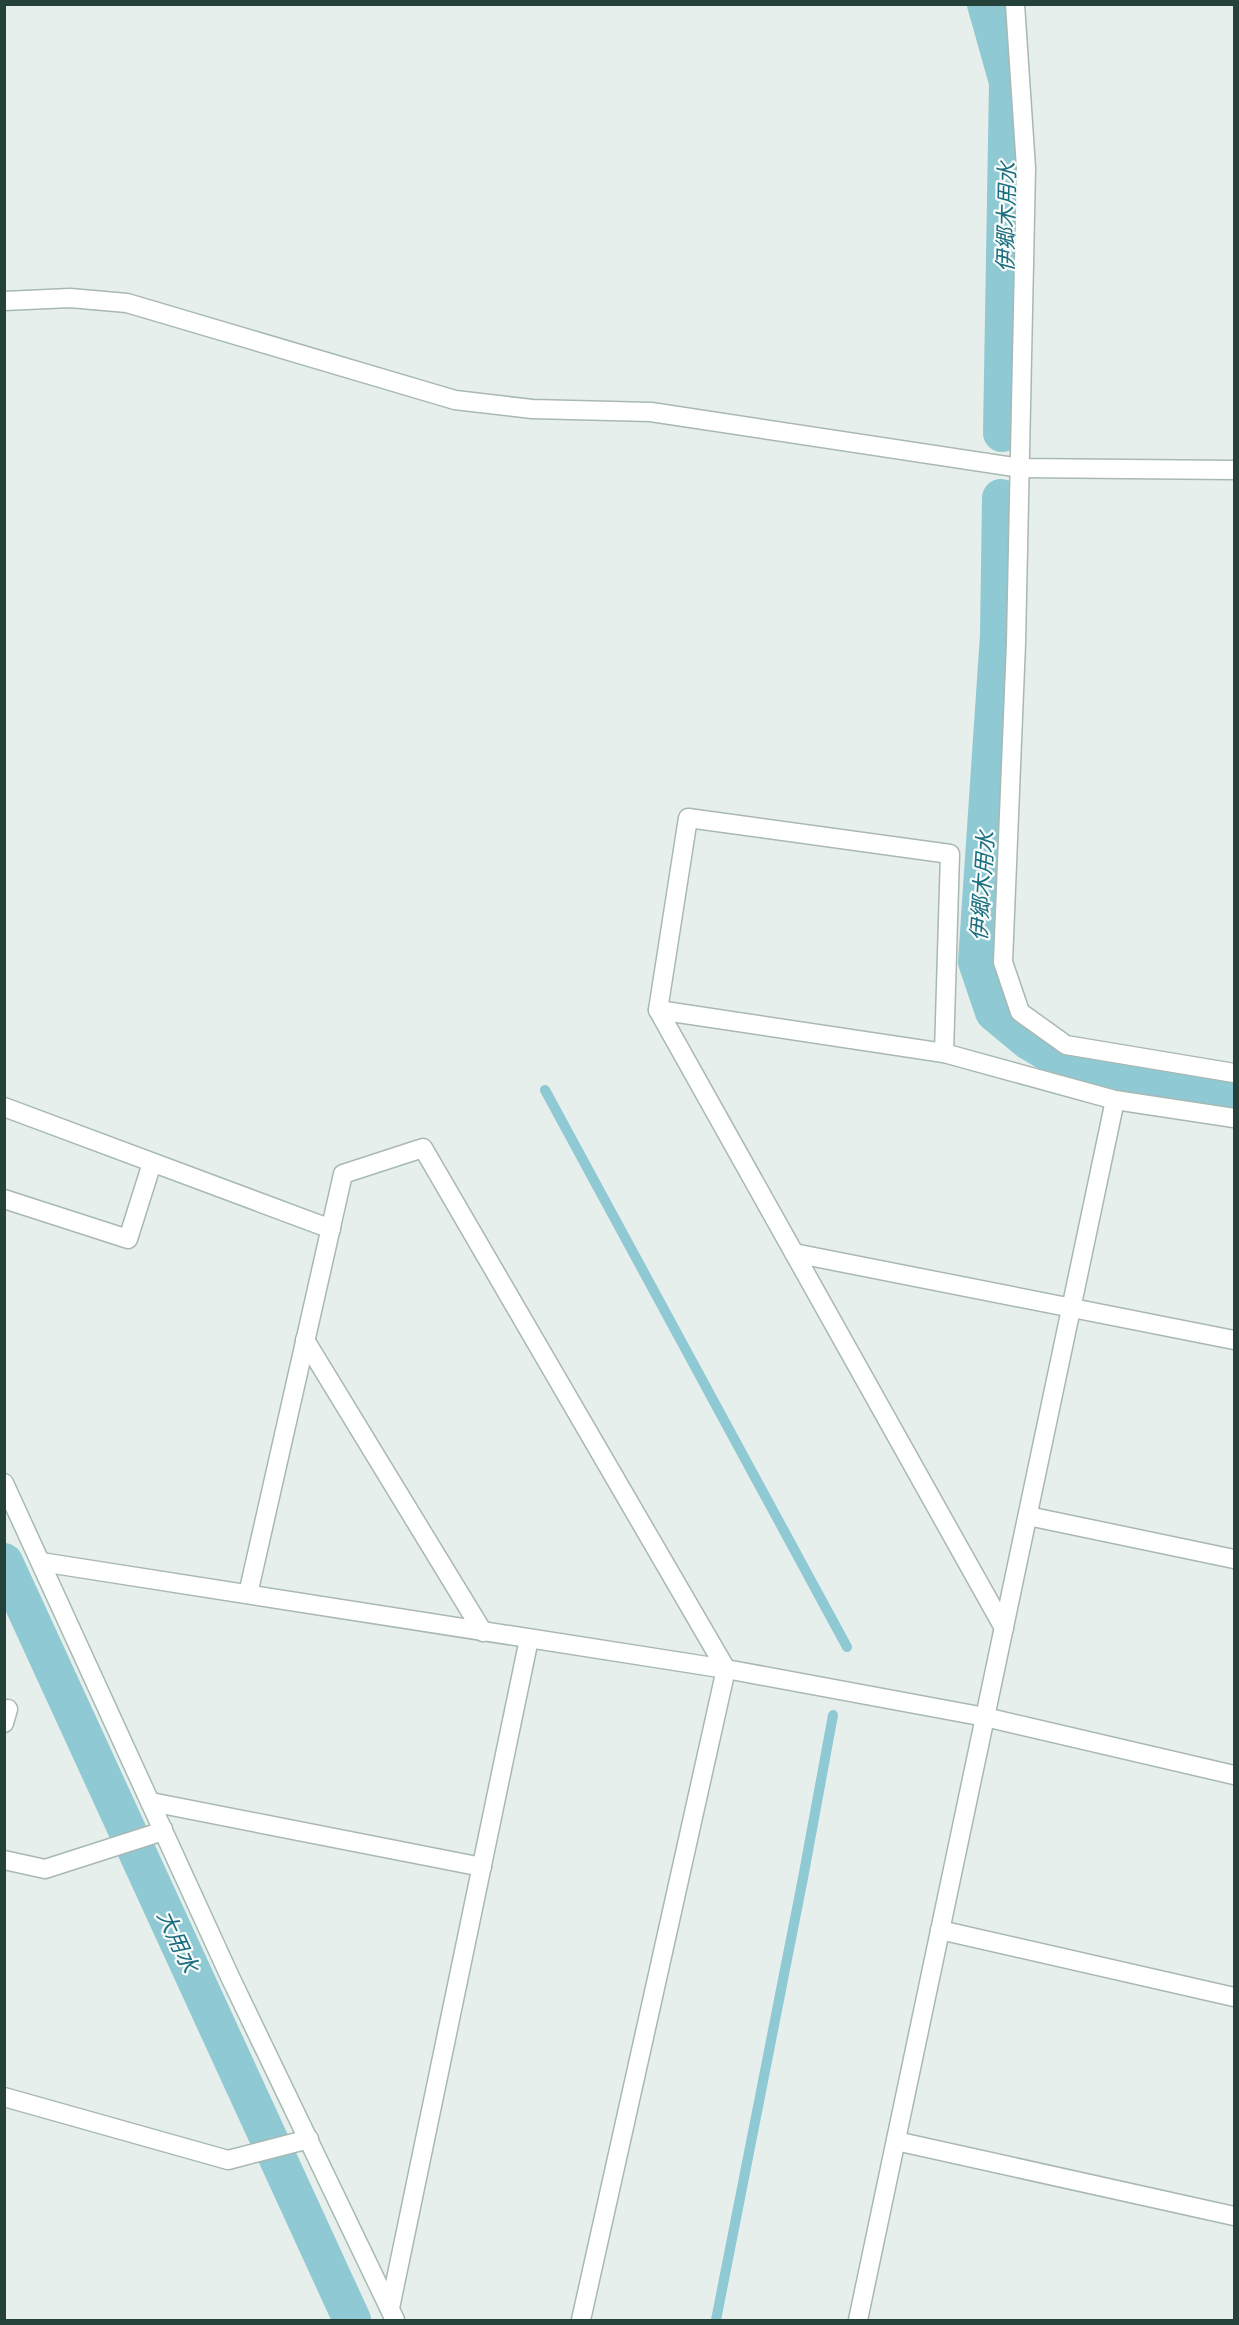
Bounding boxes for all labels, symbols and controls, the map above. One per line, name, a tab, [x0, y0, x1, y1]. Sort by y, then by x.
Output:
water label: 伊郷木用水	[992, 160, 1021, 272]
water label: 伊郷木用水	[965, 828, 1000, 942]
water label: 大用水	[151, 1906, 205, 1979]

